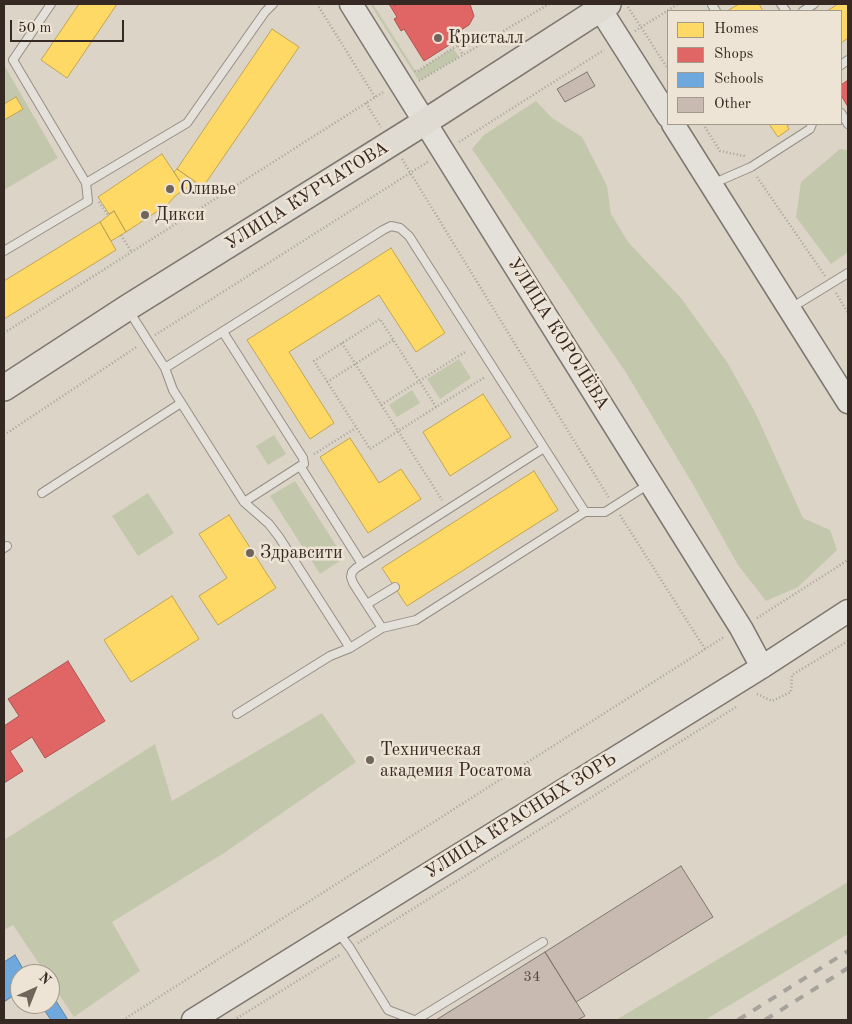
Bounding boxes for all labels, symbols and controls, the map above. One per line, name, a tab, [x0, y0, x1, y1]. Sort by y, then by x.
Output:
scale bar	[12, 10, 126, 42]
legend	[667, 10, 842, 125]
text: 50 m	[18, 21, 52, 36]
text: Homes	[714, 22, 759, 37]
place label: Кристалл	[448, 27, 523, 49]
marker: Кристалл	[432, 32, 444, 44]
text: Shops	[714, 47, 753, 62]
text: Schools	[714, 72, 763, 87]
text: Other	[714, 97, 751, 112]
street label: УЛИЦА КУРЧАТОВА	[221, 137, 393, 255]
place label: Оливье	[180, 178, 236, 200]
marker: Оливье	[164, 183, 176, 195]
place label: Дикси	[155, 204, 205, 226]
marker: Дикси	[139, 209, 151, 221]
street label: УЛИЦА КОРОЛЁВА	[502, 254, 614, 414]
place label: Здравсити	[260, 542, 343, 564]
marker: Здравсити	[244, 547, 256, 559]
place label: Техническая академия Росатома	[380, 739, 532, 782]
street label: УЛИЦА КРАСНЫХ ЗОРЬ	[421, 748, 621, 884]
marker: Техническая академия Росатома	[364, 754, 376, 766]
north arrow	[10, 964, 60, 1014]
house number: 34	[523, 968, 541, 986]
text: N	[36, 970, 53, 988]

